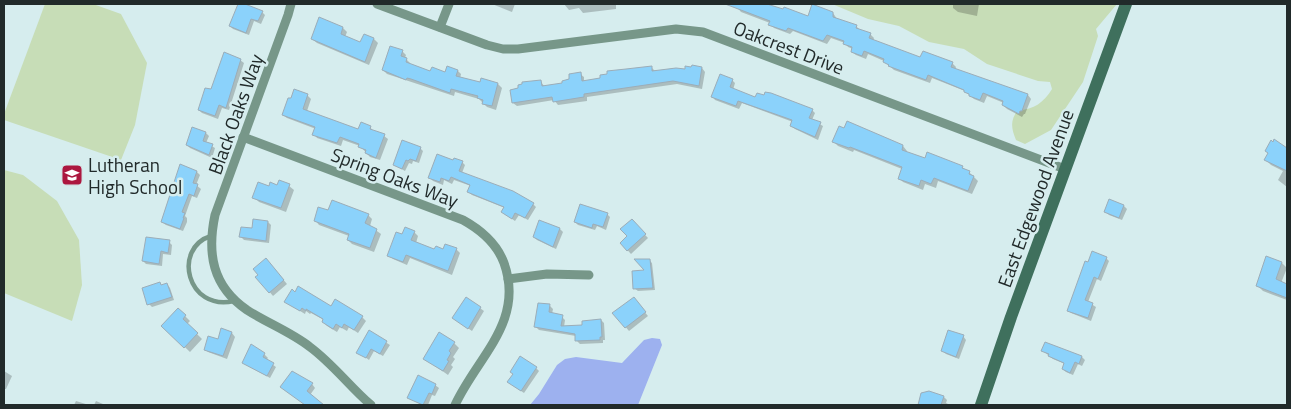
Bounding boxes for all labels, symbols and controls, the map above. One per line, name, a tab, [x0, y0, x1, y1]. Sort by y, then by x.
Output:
street label: Oakcrest Drive	[729, 13, 849, 81]
street label: Black Oaks Way	[200, 50, 270, 178]
street label: East Edgewood Avenue	[989, 105, 1081, 291]
street label: Spring Oaks Way	[327, 139, 463, 215]
place label: Lutheran High School	[88, 150, 182, 201]
school or university icon: Lutheran High School	[60, 163, 84, 187]

